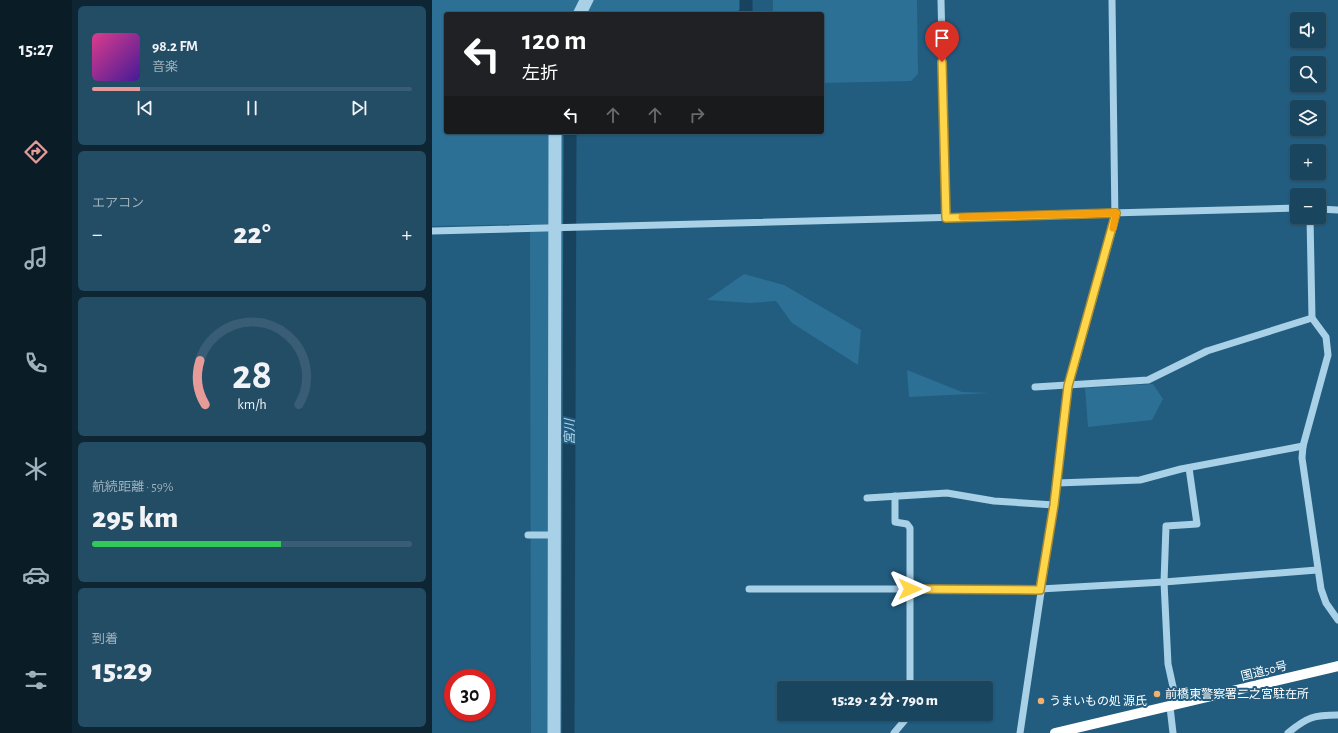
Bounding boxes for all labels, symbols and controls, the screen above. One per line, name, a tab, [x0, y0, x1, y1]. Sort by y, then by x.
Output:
map controls	[1290, 12, 1326, 224]
button: sound	[1290, 12, 1326, 48]
pin	[925, 21, 959, 62]
text: 120 m	[522, 27, 587, 55]
icon: arrive	[931, 27, 953, 49]
icon: left	[456, 28, 508, 80]
text: 98.2 FM	[152, 39, 198, 54]
text: 15:27	[19, 41, 53, 59]
button: search	[1290, 56, 1326, 92]
text: 音楽	[152, 61, 178, 74]
text: 左折	[522, 65, 558, 83]
icon: previous	[134, 97, 156, 119]
icon: pause	[241, 97, 263, 119]
icon: next	[348, 97, 370, 119]
button: layers	[1290, 100, 1326, 136]
icon: left	[560, 104, 582, 126]
icon: ahead	[602, 104, 624, 126]
icon: ahead	[644, 104, 666, 126]
icon: right	[686, 104, 708, 126]
icon: directions	[22, 138, 50, 166]
button: +	[1290, 144, 1326, 180]
button: −	[1290, 188, 1326, 224]
text: エアコン	[92, 197, 144, 210]
text: 22°	[233, 219, 271, 249]
text: −	[92, 223, 103, 245]
text: +	[401, 223, 412, 245]
icon: music	[22, 244, 50, 272]
icon: phone	[22, 349, 50, 377]
text: 28	[232, 354, 272, 395]
text: km/h	[237, 397, 267, 411]
water label: 宮川	[563, 417, 577, 445]
icon: climate	[22, 455, 50, 483]
text: 航続距離 · 59%	[92, 481, 174, 494]
text: 295 km	[92, 503, 178, 533]
icon: car	[22, 561, 50, 589]
position arrow	[889, 568, 931, 610]
text: 到着	[92, 633, 118, 646]
text: 15:29	[92, 655, 152, 685]
street label: 国道50号	[1239, 658, 1288, 683]
icon: filters	[22, 666, 50, 694]
speed limit sign: 30	[444, 669, 496, 721]
place label: 前橋東警察署二之宮駐在所	[1165, 687, 1309, 700]
marker: 前橋東警察署二之宮駐在所	[1152, 689, 1162, 699]
text: 15:29 · 2 分 · 790 m	[832, 693, 938, 708]
place label: うまいもの処 源氏	[1049, 694, 1147, 707]
marker: うまいもの処 源氏	[1036, 696, 1046, 706]

